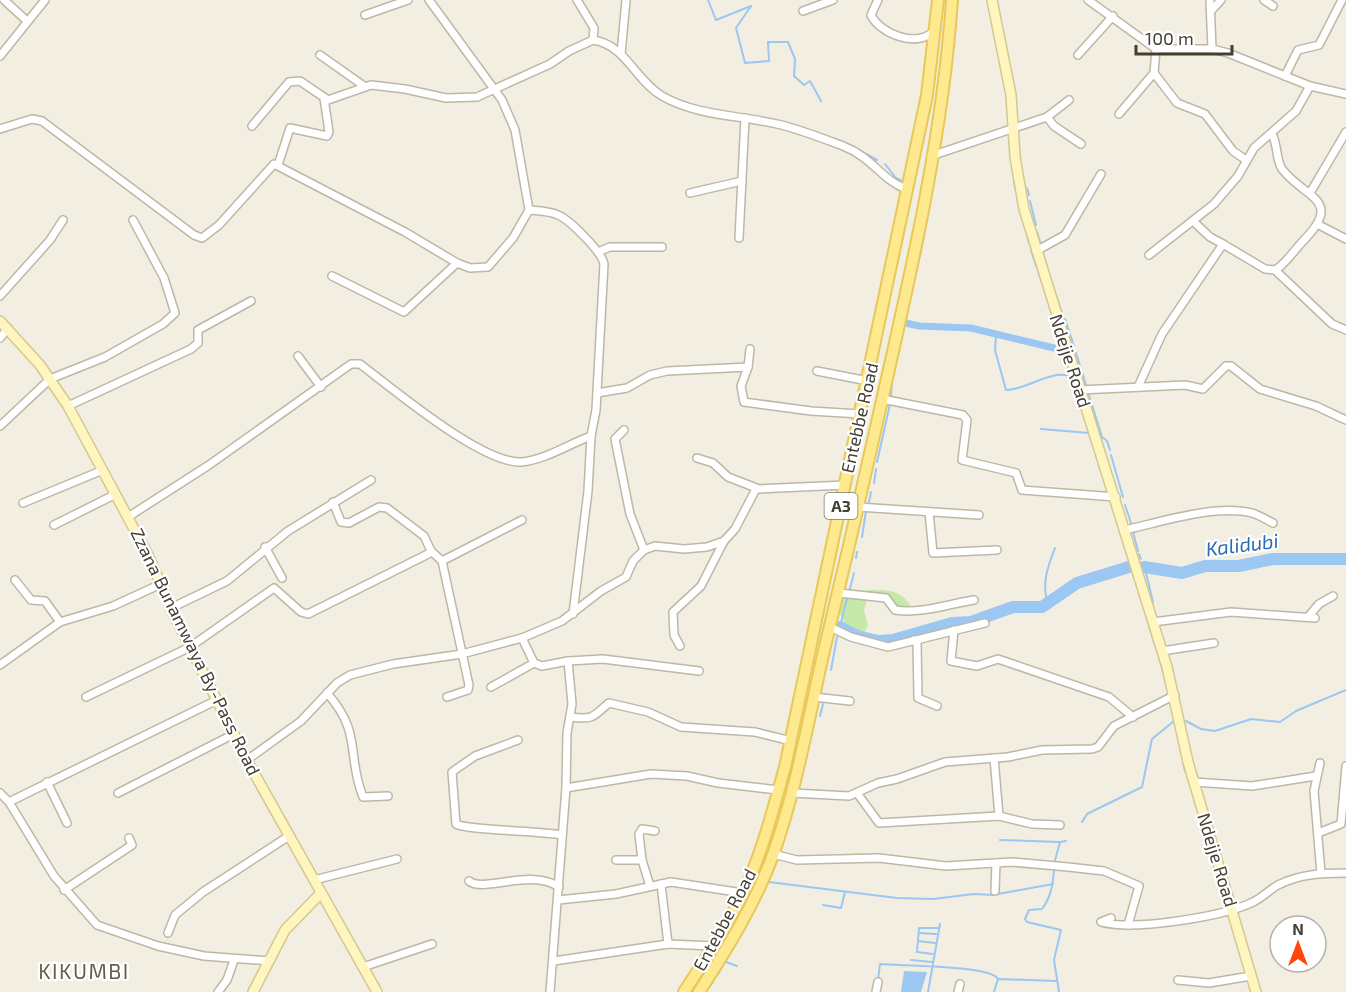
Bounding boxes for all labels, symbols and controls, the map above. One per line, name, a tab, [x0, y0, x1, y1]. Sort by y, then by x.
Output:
scale bar	[1136, 18, 1232, 56]
text: 100 m	[1145, 27, 1194, 49]
street label: Ndejje Road	[1046, 311, 1096, 410]
street label: Entebbe Road	[836, 360, 882, 475]
road number: A3	[824, 493, 858, 519]
street label: Zzana Bunamwaya By-Pass Road	[126, 524, 265, 779]
water label: Kalidubi	[1204, 528, 1280, 560]
street label: Ndejje Road	[1193, 810, 1243, 909]
street label: Entebbe Road	[688, 865, 760, 974]
north arrow	[1268, 914, 1328, 974]
text: N	[1292, 919, 1304, 938]
district label: KIKUMBI	[38, 958, 130, 983]

